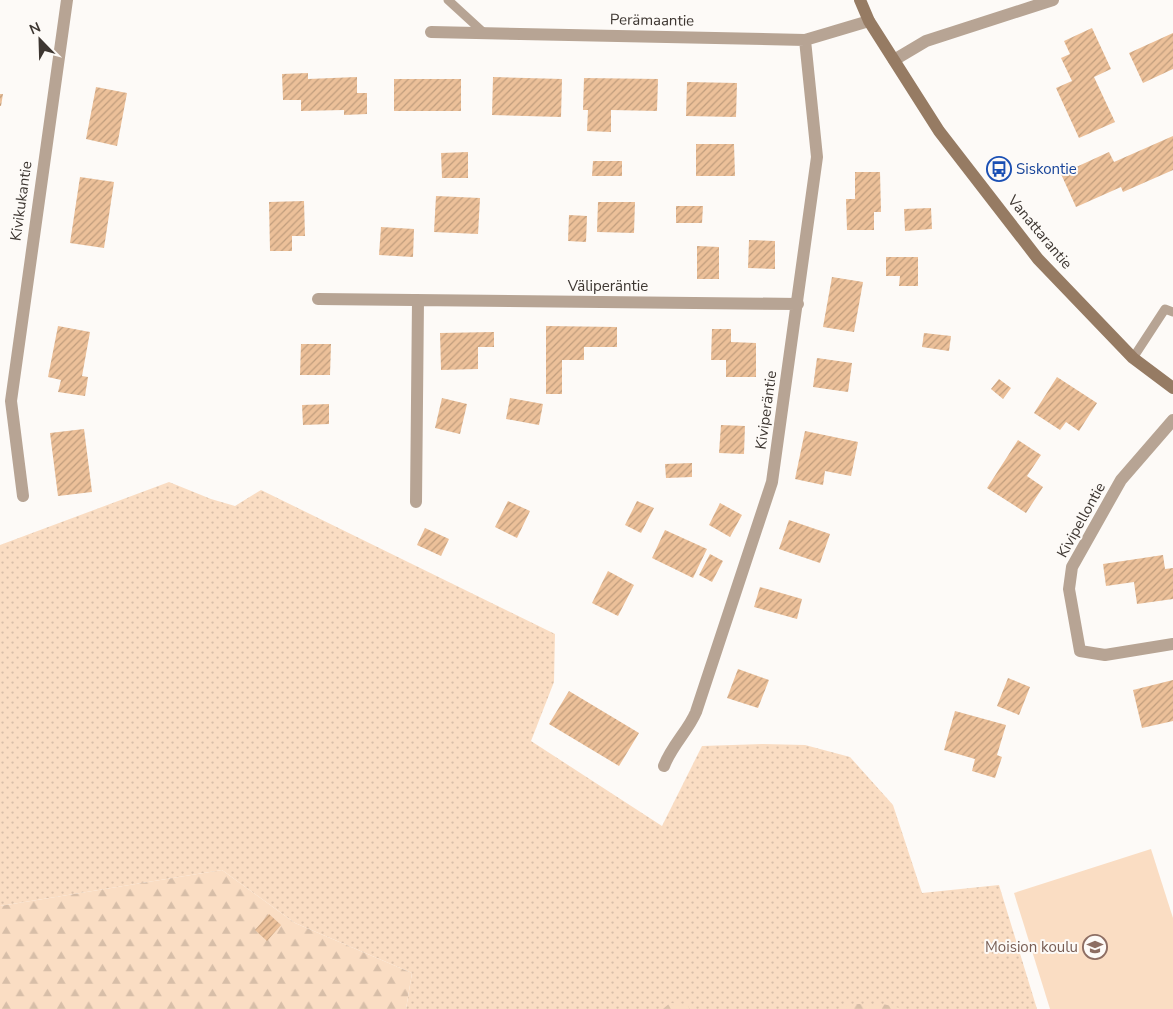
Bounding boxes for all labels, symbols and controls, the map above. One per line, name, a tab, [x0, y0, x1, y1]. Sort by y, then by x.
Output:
street label: Perämaantie	[610, 9, 694, 31]
north arrow	[15, 15, 65, 65]
text: N	[27, 18, 44, 39]
bus stop icon: Siskontie	[986, 156, 1012, 182]
place label: Siskontie	[1016, 159, 1077, 179]
street label: Kivikukantie	[5, 160, 37, 242]
street label: Vanattarantie	[1003, 190, 1077, 273]
street label: Väliperäntie	[567, 276, 648, 296]
street label: Kiviperäntie	[751, 369, 781, 451]
street label: Kivipellontie	[1052, 479, 1110, 561]
school or university icon: Moision koulu	[1082, 934, 1108, 960]
place label: Moision koulu	[985, 937, 1078, 957]

